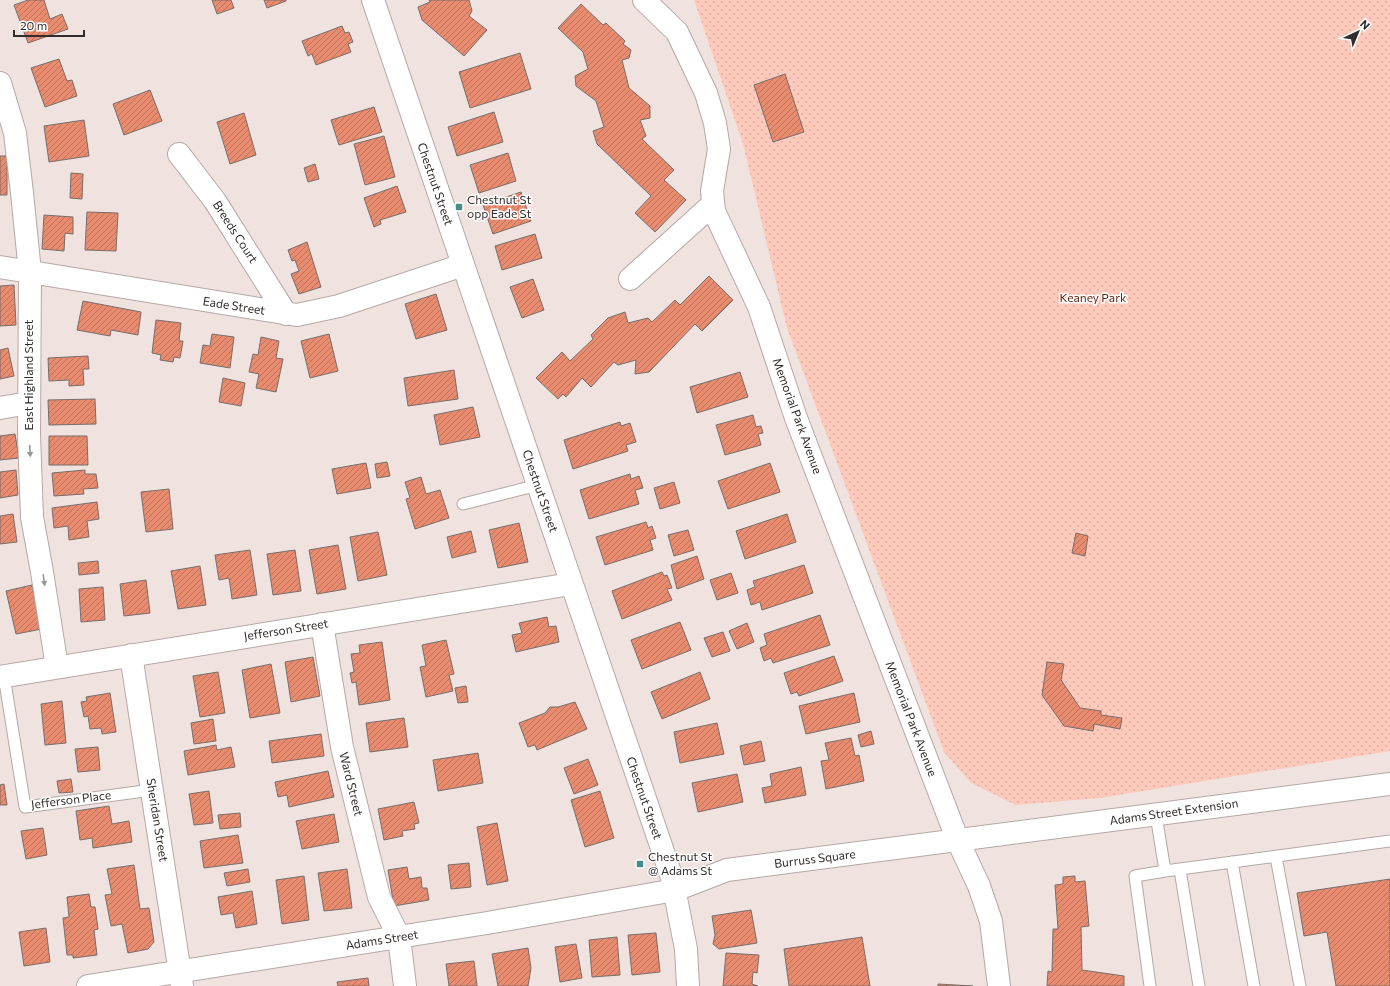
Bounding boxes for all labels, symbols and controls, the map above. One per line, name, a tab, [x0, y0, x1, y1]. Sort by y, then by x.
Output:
scale bar	[14, 12, 84, 38]
north arrow	[1338, 12, 1378, 52]
text: N	[1358, 17, 1373, 32]
text: 20 m	[20, 18, 47, 32]
street label: Chestnut Street	[415, 141, 457, 227]
place label: Chestnut St opp Eade St	[467, 192, 532, 220]
street label: Breeds Court	[210, 198, 261, 265]
marker: Chestnut St opp Eade St	[454, 202, 464, 212]
park label: Keaney Park	[1060, 290, 1127, 304]
street label: Eade Street	[202, 293, 266, 317]
street label: East Highland Street	[21, 320, 35, 430]
street label: Memorial Park Avenue	[770, 356, 825, 476]
one-way arrow	[26, 445, 33, 457]
street label: Chestnut Street	[520, 448, 562, 534]
one-way arrow	[41, 574, 47, 586]
street label: Jefferson Street	[243, 615, 329, 644]
street label: Memorial Park Avenue	[883, 659, 940, 778]
street label: Ward Street	[337, 750, 367, 817]
street label: Chestnut Street	[624, 755, 666, 841]
street label: Sheridan Street	[144, 777, 172, 863]
street label: Jefferson Place	[30, 787, 112, 812]
street label: Adams Street Extension	[1109, 795, 1239, 827]
street label: Burruss Square	[773, 846, 856, 870]
place label: Chestnut St @ Adams St	[648, 849, 712, 877]
marker: Chestnut St @ Adams St	[635, 859, 645, 869]
street label: Adams Street	[345, 926, 419, 952]

